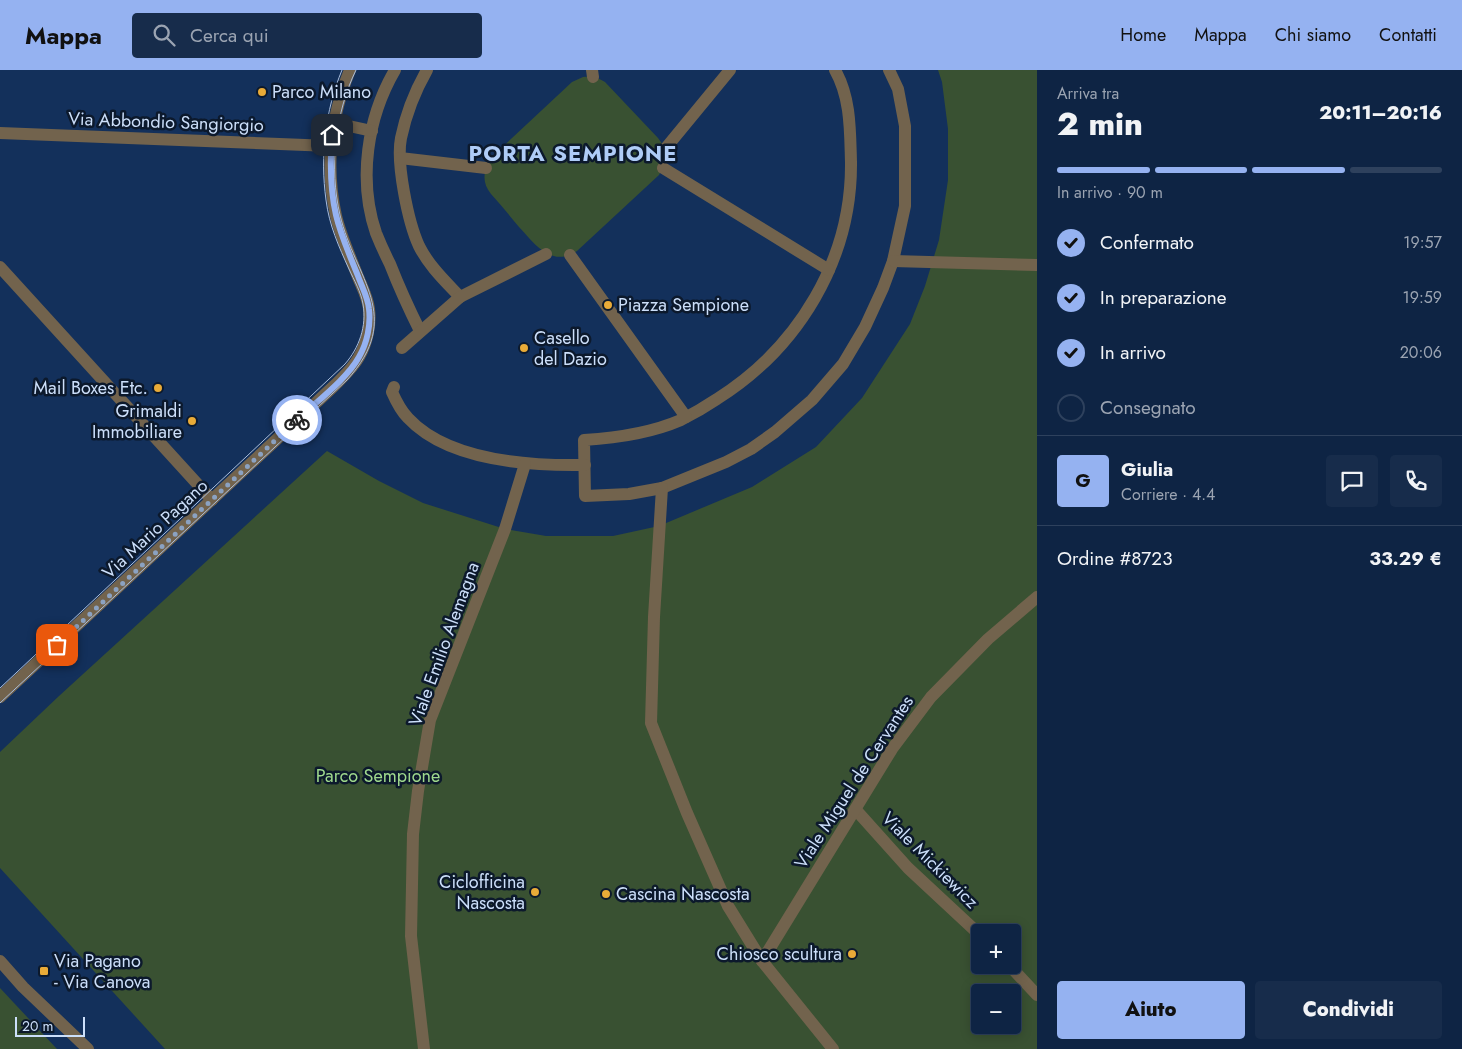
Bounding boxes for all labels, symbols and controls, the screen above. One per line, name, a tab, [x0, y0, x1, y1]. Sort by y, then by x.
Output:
search box	[132, 13, 482, 58]
text: Mappa	[25, 18, 102, 53]
icon: search	[150, 21, 178, 49]
text: Cerca qui	[190, 22, 269, 49]
text: Home	[1120, 22, 1166, 48]
text: Mappa	[1194, 22, 1247, 48]
text: Chi siamo	[1275, 22, 1351, 48]
text: Contatti	[1379, 22, 1437, 48]
place label: Parco Milano	[272, 79, 371, 105]
text: Arriva tra	[1057, 82, 1119, 105]
marker: Parco Milano	[256, 86, 268, 98]
text: 20:11–20:16	[1319, 99, 1442, 126]
text: 2 min	[1057, 101, 1143, 147]
street label: Via Abbondio Sangiorgio	[68, 106, 265, 138]
pin	[311, 114, 353, 156]
icon: home	[318, 121, 346, 149]
district label: PORTA SEMPIONE	[468, 137, 678, 169]
text: In arrivo · 90 m	[1057, 181, 1163, 204]
icon: check	[1057, 229, 1085, 257]
text: Confermato	[1100, 229, 1194, 256]
text: 19:57	[1403, 231, 1442, 254]
icon: check	[1057, 284, 1085, 312]
text: In preparazione	[1100, 284, 1227, 311]
text: 19:59	[1403, 286, 1442, 309]
place label: Piazza Sempione	[618, 292, 749, 318]
marker: Piazza Sempione	[602, 299, 614, 311]
place label: Casello del Dazio	[534, 325, 607, 372]
icon: check	[1057, 339, 1085, 367]
text: In arrivo	[1100, 339, 1166, 366]
text: 20:06	[1400, 341, 1442, 364]
marker: Casello del Dazio	[518, 342, 530, 354]
place label: Mail Boxes Etc.	[34, 375, 148, 401]
marker: Mail Boxes Etc.	[152, 382, 164, 394]
text: Consegnato	[1100, 394, 1196, 421]
courier	[272, 395, 322, 445]
place label: Grimaldi Immobiliare	[92, 398, 182, 445]
icon: bike	[283, 406, 311, 434]
marker: Grimaldi Immobiliare	[186, 415, 198, 427]
button: chat	[1326, 455, 1378, 507]
button: phone	[1390, 455, 1442, 507]
text: Giulia	[1121, 456, 1173, 483]
text: G	[1075, 467, 1091, 494]
street label: Via Mario Pagano	[96, 473, 214, 585]
text: Corriere · 4.4	[1121, 483, 1215, 506]
text: Ordine #8723	[1057, 545, 1173, 572]
text: 33.29 €	[1369, 545, 1442, 572]
street label: Viale Emilio Alemagna	[402, 558, 486, 730]
pin	[36, 624, 78, 666]
icon: bag	[43, 631, 71, 659]
street label: Viale Miguel de Cervantes	[788, 690, 920, 874]
park label: Parco Sempione	[316, 763, 440, 789]
street label: Viale Mickiewicz	[876, 806, 985, 915]
place label: Ciclofficina Nascosta	[439, 869, 525, 916]
place label: Cascina Nascosta	[616, 881, 750, 907]
marker: Ciclofficina Nascosta	[529, 886, 541, 898]
marker: Cascina Nascosta	[600, 888, 612, 900]
map controls	[971, 924, 1021, 1034]
button: +	[971, 924, 1021, 974]
place label: Chiosco scultura	[717, 941, 842, 967]
place label: Via Pagano - Via Canova	[54, 948, 150, 995]
marker: Chiosco scultura	[846, 948, 858, 960]
marker: Via Pagano - Via Canova	[38, 965, 50, 977]
button: Aiuto	[1057, 981, 1245, 1039]
button: Condividi	[1255, 981, 1442, 1039]
button: −	[971, 984, 1021, 1034]
scale bar	[15, 1014, 85, 1037]
text: 20 m	[22, 1016, 54, 1036]

